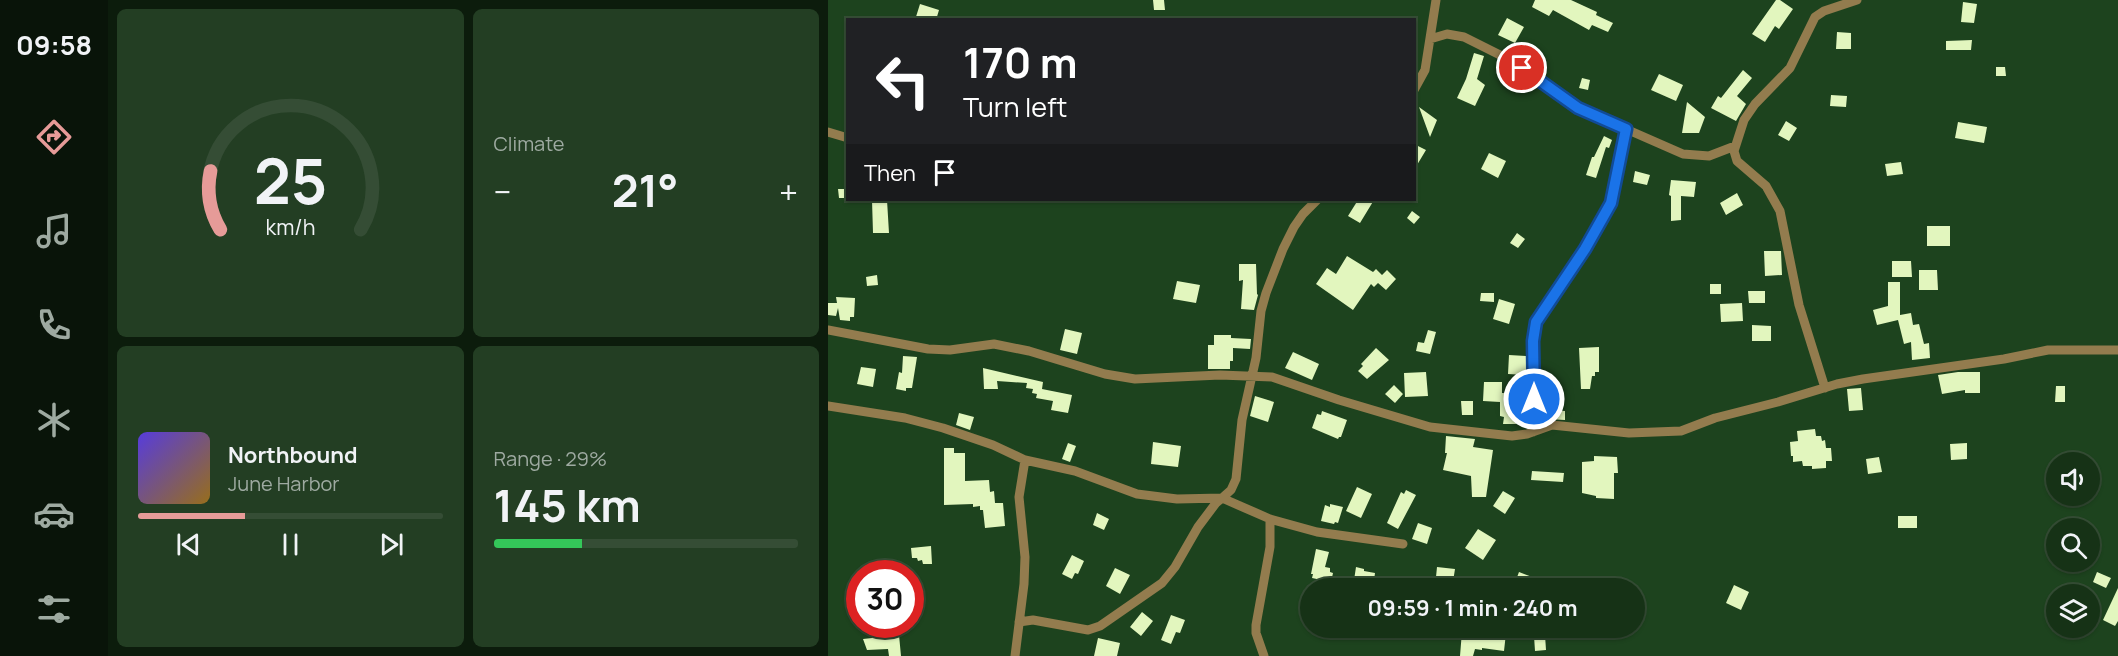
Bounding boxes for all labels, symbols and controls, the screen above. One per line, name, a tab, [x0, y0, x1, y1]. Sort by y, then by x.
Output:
text: 09:58	[16, 26, 92, 63]
text: 170 m	[963, 33, 1078, 91]
icon: left	[864, 42, 942, 120]
pin	[1496, 42, 1547, 93]
icon: arrive	[1505, 51, 1538, 84]
text: Turn left	[963, 88, 1067, 125]
icon: directions	[33, 116, 75, 158]
text: Climate	[494, 130, 565, 157]
text: 25	[253, 137, 327, 223]
icon: arrive	[928, 156, 961, 189]
text: Then	[864, 158, 916, 188]
text: 21°	[612, 159, 679, 221]
text: −	[494, 169, 511, 214]
text: +	[779, 169, 798, 214]
icon: music	[33, 210, 75, 252]
text: km/h	[265, 212, 315, 241]
icon: phone	[33, 304, 75, 346]
position arrow	[1502, 367, 1566, 431]
icon: climate	[33, 399, 75, 441]
text: Northbound	[228, 440, 358, 470]
text: Range · 29%	[494, 445, 607, 472]
map controls	[2046, 452, 2100, 638]
button: sound	[2046, 452, 2100, 506]
text: June Harbor	[228, 470, 340, 497]
text: 145 km	[494, 474, 641, 536]
icon: car	[33, 493, 75, 535]
button: search	[2046, 518, 2100, 572]
icon: previous	[172, 528, 205, 561]
icon: pause	[274, 528, 307, 561]
icon: next	[375, 528, 408, 561]
speed limit sign: 30	[846, 560, 924, 638]
button: layers	[2046, 584, 2100, 638]
icon: filters	[33, 588, 75, 630]
text: 09:59 · 1 min · 240 m	[1367, 593, 1578, 623]

